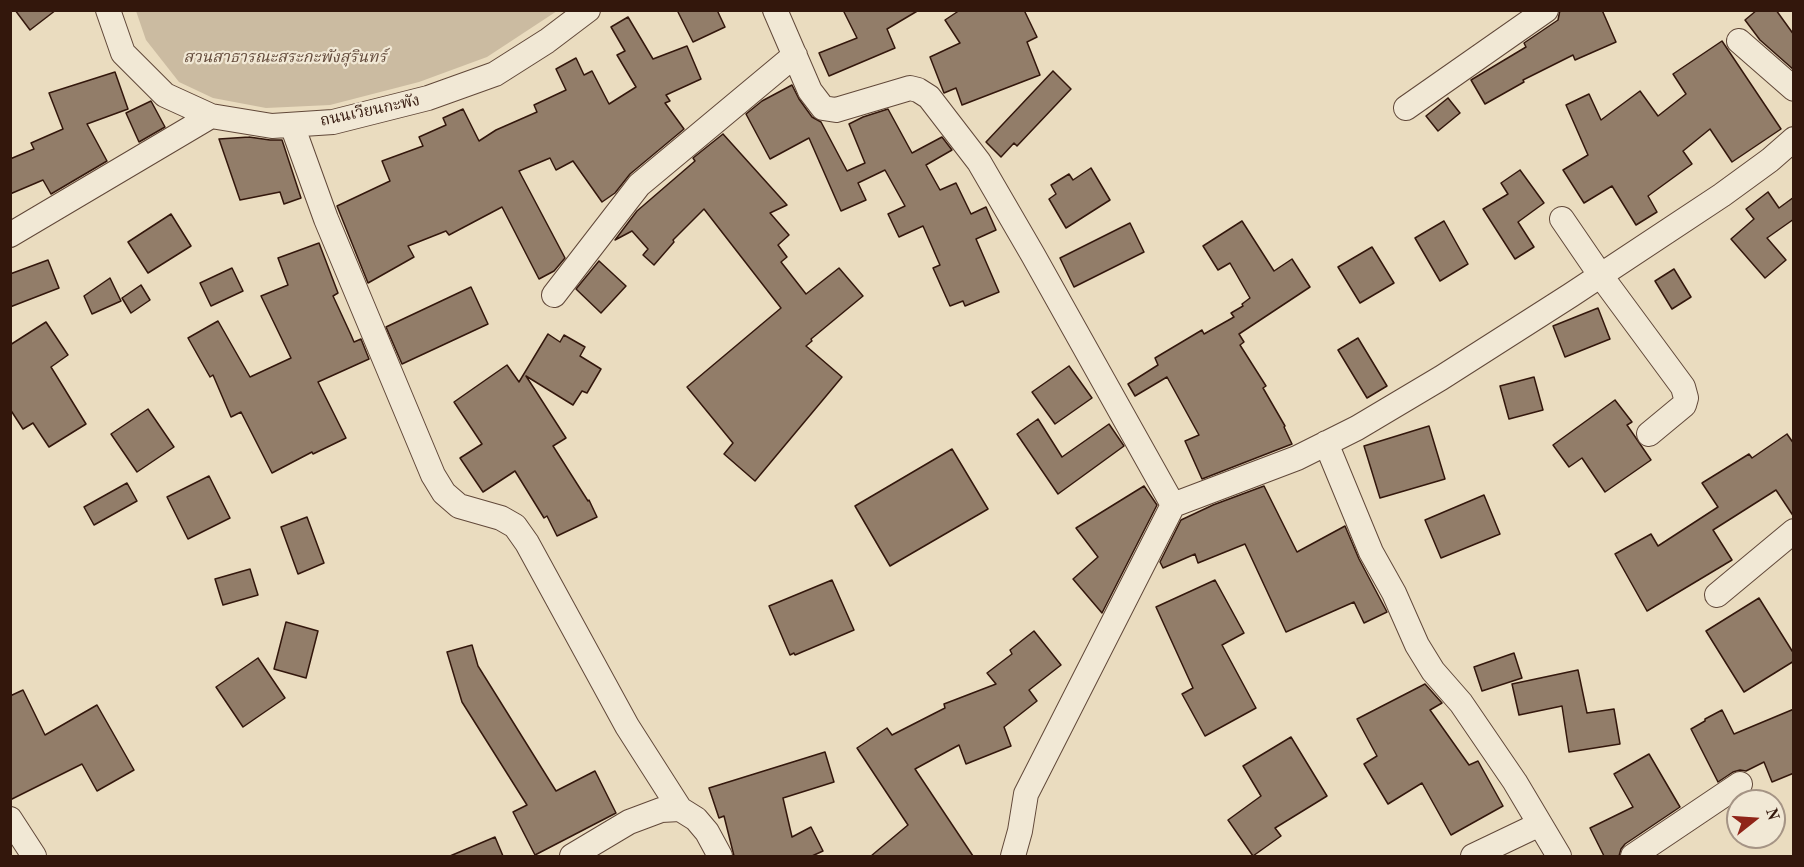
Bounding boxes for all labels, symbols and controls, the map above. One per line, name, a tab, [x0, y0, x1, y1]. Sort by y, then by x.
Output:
park label: สวนสาธารณะสระกะพังสุรินทร์	[184, 48, 386, 68]
street label: ถนนเวียนกะพัง	[318, 91, 422, 131]
north arrow	[1726, 789, 1786, 849]
text: N	[1762, 806, 1781, 823]

